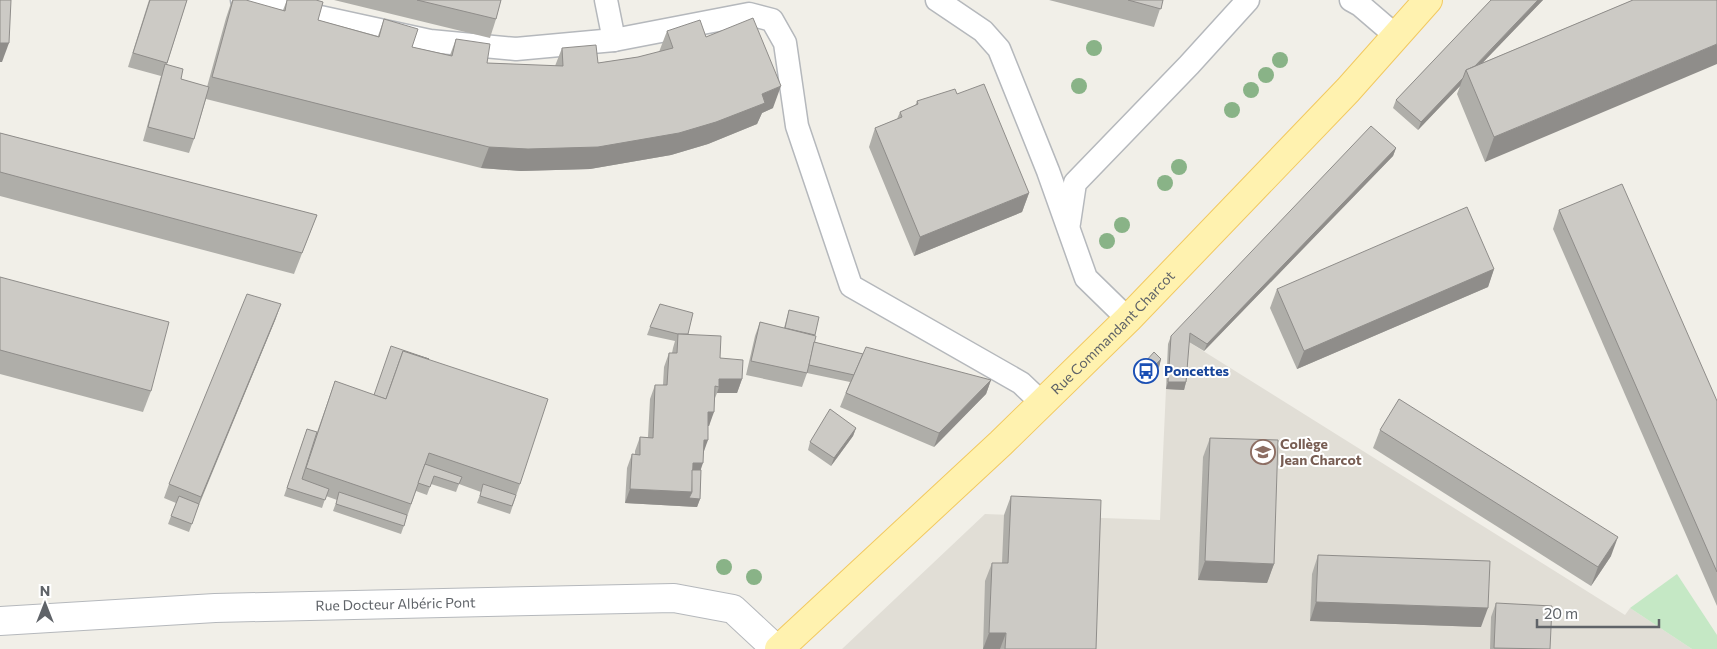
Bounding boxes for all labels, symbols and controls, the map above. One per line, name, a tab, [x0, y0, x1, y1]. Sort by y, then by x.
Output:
street label: Rue Commandant Charcot	[1047, 267, 1178, 398]
bus stop icon: Poncettes	[1133, 358, 1159, 384]
place label: Poncettes	[1164, 362, 1230, 379]
place label: Collège Jean Charcot	[1280, 435, 1362, 468]
school or university icon: Collège Jean Charcot	[1250, 439, 1276, 465]
north arrow	[20, 579, 70, 629]
text: N	[40, 582, 50, 599]
street label: Rue Docteur Albéric Pont	[315, 593, 476, 614]
scale bar	[1537, 596, 1660, 628]
text: 20 m	[1544, 604, 1578, 622]

